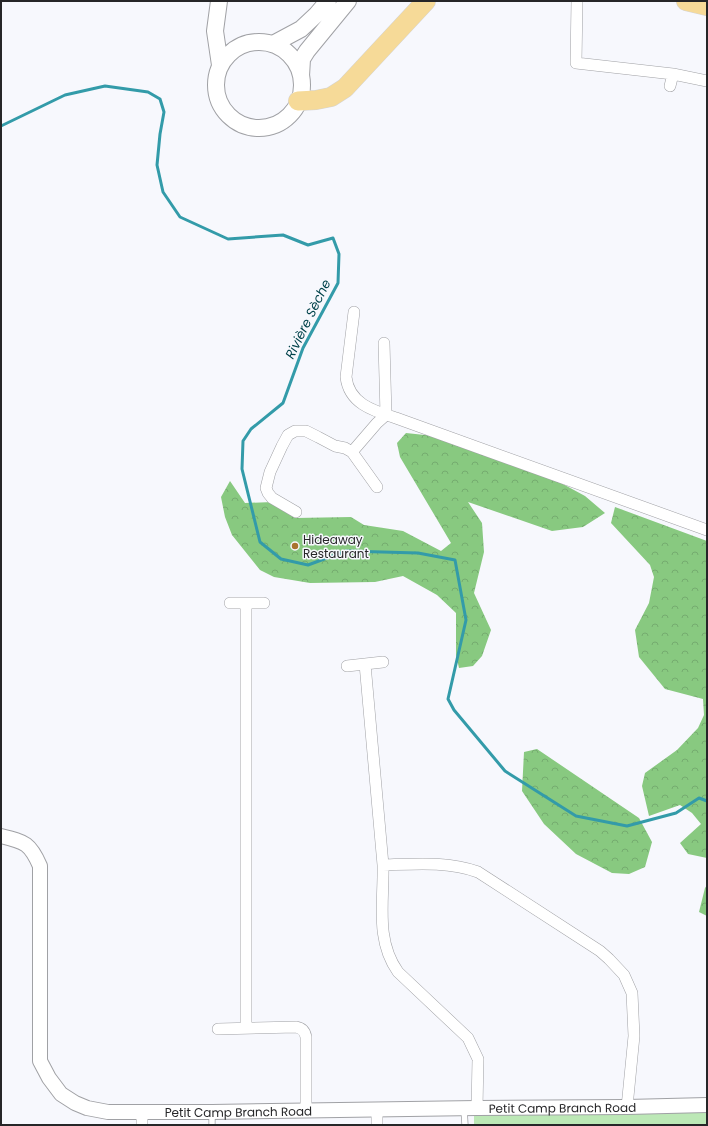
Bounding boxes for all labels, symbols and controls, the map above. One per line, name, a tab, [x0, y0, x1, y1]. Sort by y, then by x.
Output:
water label: Rivière Sèche	[281, 276, 335, 362]
place label: Hideaway Restaurant	[303, 531, 369, 562]
marker: Hideaway Restaurant	[290, 541, 300, 551]
street label: Petit Camp Branch Road	[489, 1098, 636, 1116]
street label: Petit Camp Branch Road	[165, 1102, 312, 1121]

